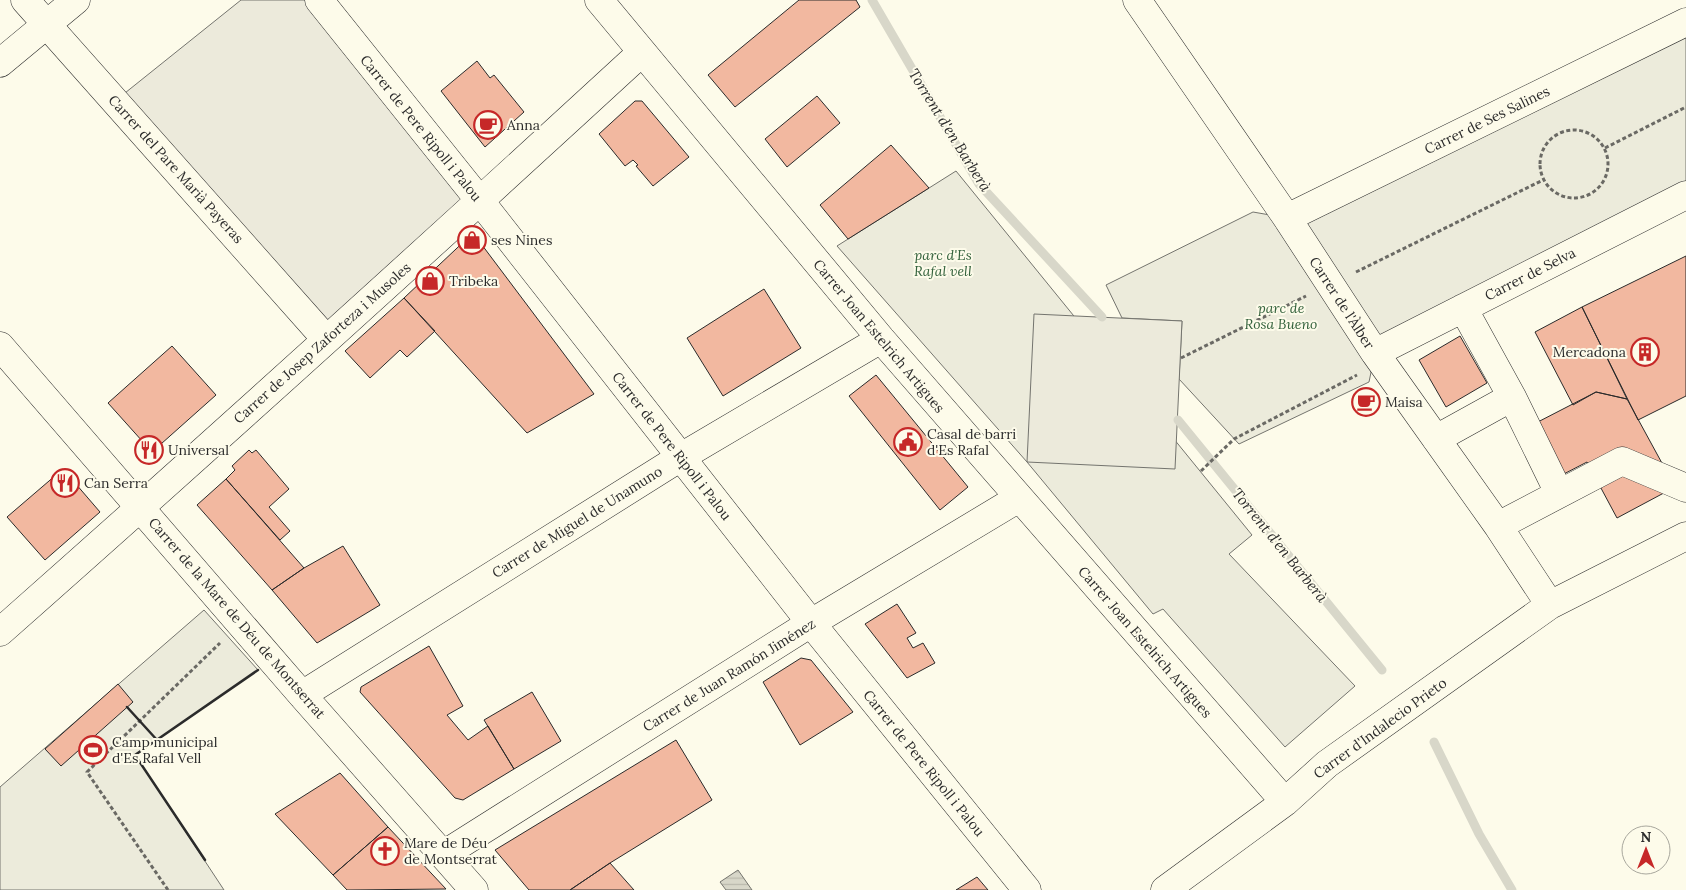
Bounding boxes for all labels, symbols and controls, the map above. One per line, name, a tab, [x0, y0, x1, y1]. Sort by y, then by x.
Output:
street label: Carrer de Pere Ripoll i Palou	[356, 51, 486, 205]
water label: Torrent d'en Barberà	[905, 65, 996, 196]
street label: Carrer de Ses Salines	[1421, 82, 1553, 158]
street label: Carrer del Pare Marià Payeras	[105, 91, 247, 247]
cafe icon: Anna	[473, 110, 503, 140]
place label: Anna	[506, 116, 540, 134]
shop icon: ses Nines	[457, 225, 487, 255]
place label: ses Nines	[491, 231, 552, 249]
street label: Carrer de Selva	[1482, 243, 1578, 305]
park label: parc d'Es Rafal vell	[914, 246, 972, 280]
street label: Carrer de l'Àlber	[1305, 253, 1379, 353]
street label: Carrer Joan Estelrich Artigues	[809, 255, 949, 417]
street label: Carrer de Josep Zaforteza i Musoles	[230, 258, 414, 428]
shop icon: Tribeka	[415, 266, 445, 296]
place label: Tribeka	[449, 272, 498, 290]
park label: parc de Rosa Bueno	[1245, 299, 1317, 333]
building icon: Mercadona	[1630, 337, 1660, 367]
place label: Mercadona	[1553, 343, 1626, 361]
street label: Carrer de Pere Ripoll i Palou	[608, 368, 736, 524]
cafe icon: Maisa	[1351, 387, 1381, 417]
place label: Maisa	[1385, 393, 1423, 411]
place label: Casal de barri d'Es Rafal	[927, 425, 1016, 459]
public building icon: Casal de barri d'Es Rafal	[893, 427, 923, 457]
restaurant icon: Universal	[134, 435, 164, 465]
place label: Universal	[168, 441, 229, 459]
street label: Carrer de Miguel de Unamuno	[489, 462, 665, 582]
restaurant icon: Can Serra	[50, 468, 80, 498]
place label: Can Serra	[84, 474, 148, 492]
water label: Torrent d'en Barberà	[1228, 484, 1332, 606]
street label: Carrer de la Mare de Déu de Montserrat	[145, 514, 330, 723]
street label: Carrer Joan Estelrich Artigues	[1074, 562, 1216, 722]
street label: Carrer de Juan Ramón Jiménez	[639, 614, 819, 736]
street label: Carrer d'Indalecio Prieto	[1310, 674, 1450, 782]
street label: Carrer de Pere Ripoll i Palou	[859, 686, 989, 840]
place label: Camp municipal d'Es Rafal Vell	[112, 733, 218, 767]
sports icon: Camp municipal d'Es Rafal Vell	[78, 735, 108, 765]
north arrow	[1621, 825, 1671, 875]
text: N	[1641, 828, 1652, 846]
place label: Mare de Déu de Montserrat	[404, 834, 498, 868]
church icon: Mare de Déu de Montserrat	[370, 836, 400, 866]

